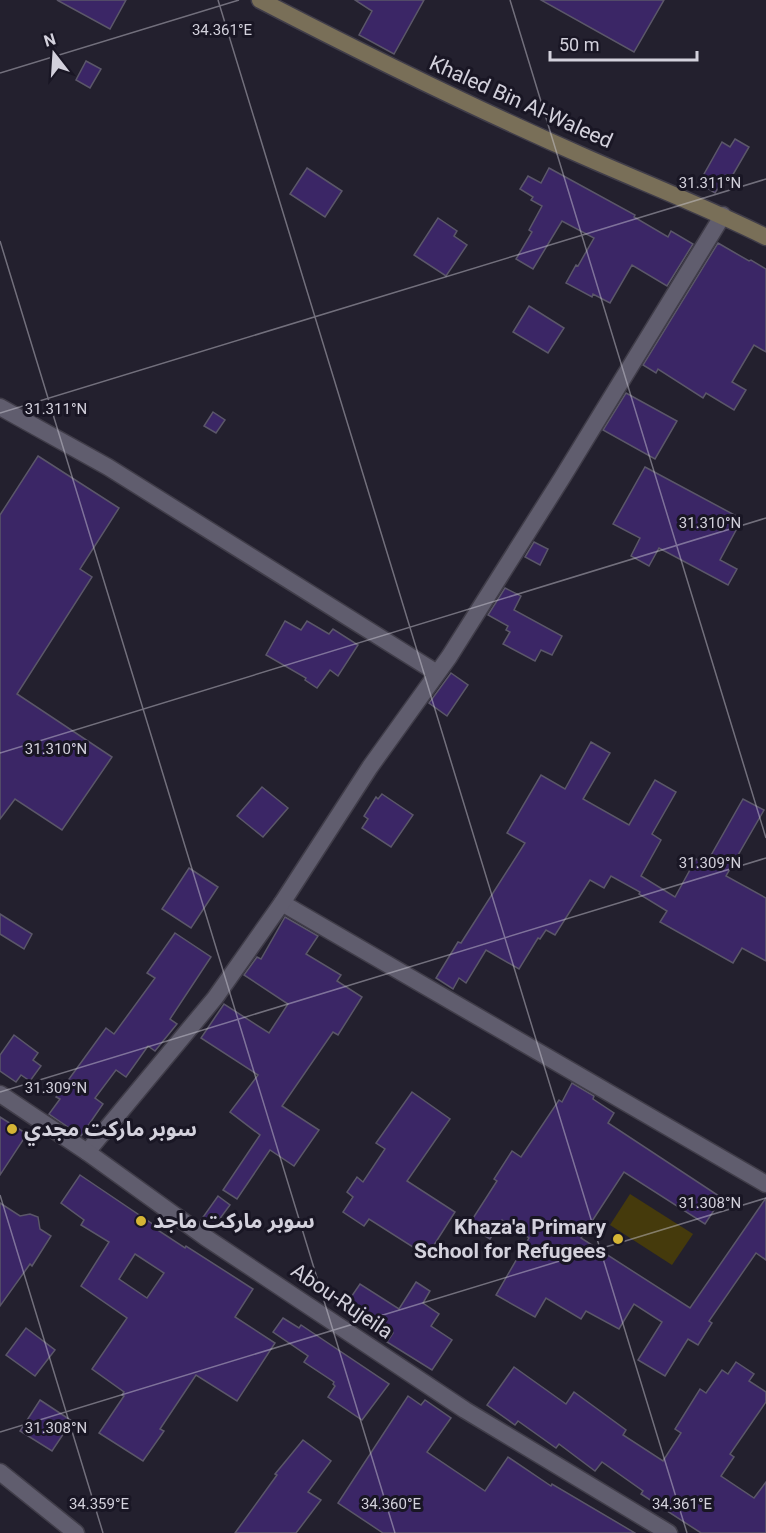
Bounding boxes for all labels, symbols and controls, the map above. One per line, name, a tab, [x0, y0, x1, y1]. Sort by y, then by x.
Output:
text: 34.361°E	[192, 21, 253, 39]
north arrow	[24, 24, 84, 84]
scale bar	[550, 24, 697, 62]
text: N	[42, 29, 58, 51]
text: 50 m	[559, 34, 599, 55]
street label: Khaled Bin Al-Waleed	[426, 51, 616, 153]
text: 31.311°N	[679, 174, 741, 192]
text: 31.311°N	[25, 400, 87, 418]
text: 31.310°N	[679, 514, 741, 532]
text: 31.310°N	[25, 740, 87, 758]
text: 31.309°N	[679, 854, 741, 872]
text: 31.309°N	[25, 1079, 87, 1097]
place label: سوبر ماركت مجدي	[24, 1117, 197, 1146]
marker: سوبر ماركت مجدي	[5, 1122, 19, 1136]
text: 31.308°N	[679, 1194, 741, 1212]
place label: سوبر ماركت ماجد	[153, 1209, 315, 1233]
marker: سوبر ماركت ماجد	[134, 1214, 148, 1228]
place label: Khaza'a Primary School for Refugees	[414, 1215, 606, 1263]
marker: Khaza'a Primary School for Refugees	[611, 1232, 625, 1246]
street label: Abou-Rujeila	[287, 1258, 397, 1344]
text: 31.308°N	[25, 1419, 87, 1437]
text: 34.359°E	[69, 1495, 130, 1513]
text: 34.360°E	[361, 1495, 422, 1513]
text: 34.361°E	[652, 1495, 713, 1513]

